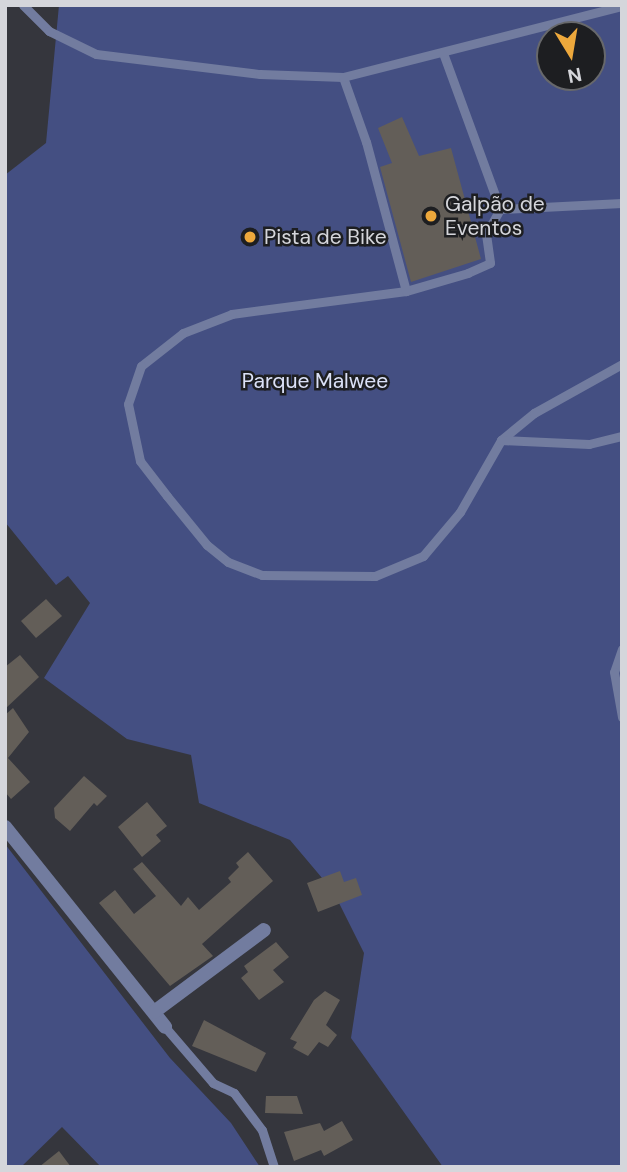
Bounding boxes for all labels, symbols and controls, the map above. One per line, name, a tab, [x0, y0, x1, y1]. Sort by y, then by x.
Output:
north arrow	[536, 21, 606, 91]
text: N	[566, 62, 584, 89]
place label: Galpão de Eventos	[445, 191, 545, 241]
marker: Galpão de Eventos	[423, 208, 439, 224]
place label: Pista de Bike	[264, 224, 387, 250]
marker: Pista de Bike	[242, 229, 258, 245]
park label: Parque Malwee	[242, 368, 388, 394]

